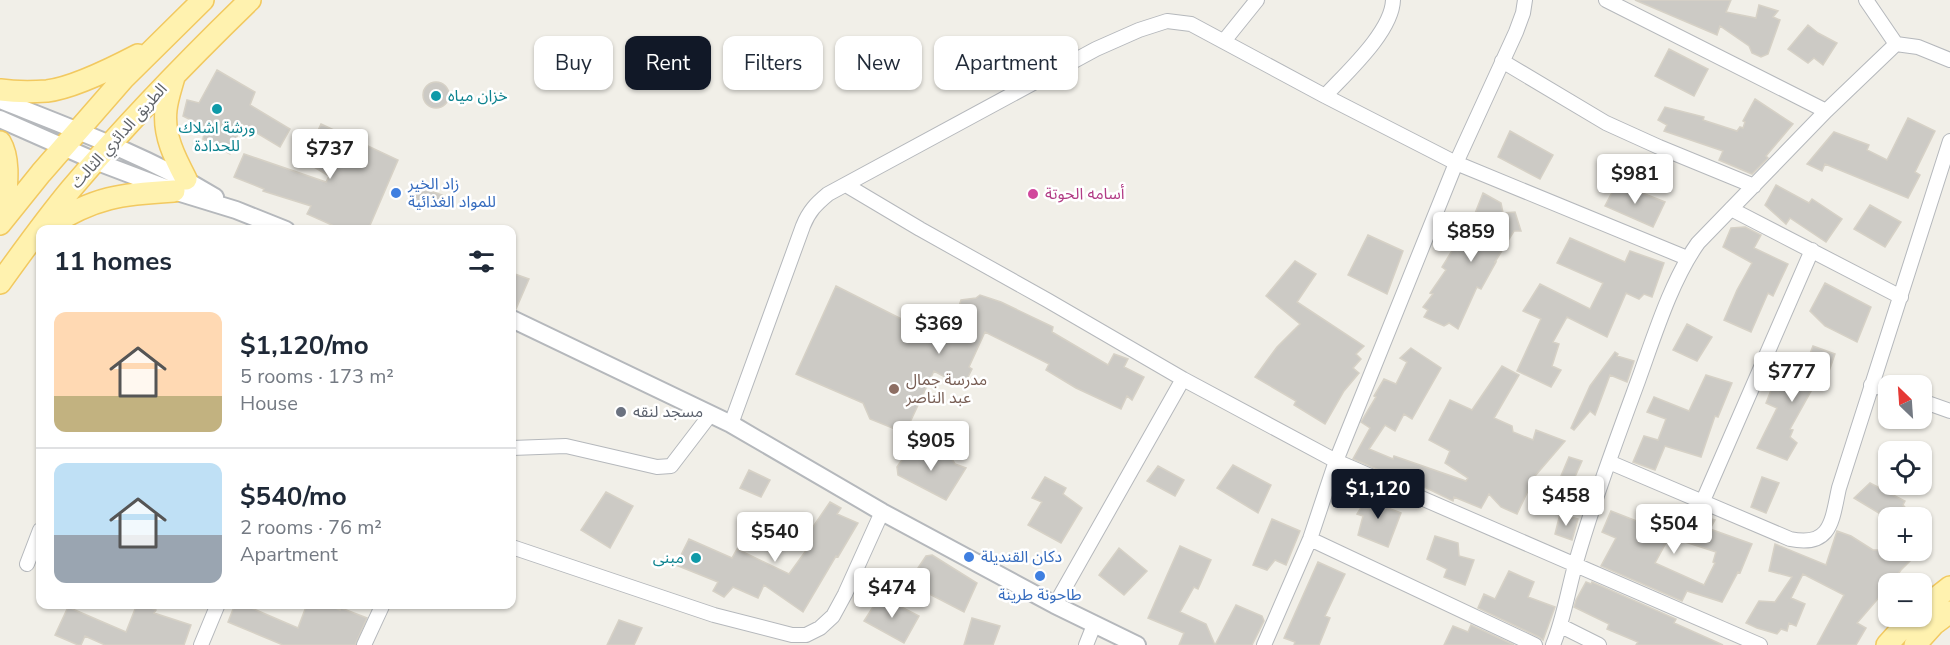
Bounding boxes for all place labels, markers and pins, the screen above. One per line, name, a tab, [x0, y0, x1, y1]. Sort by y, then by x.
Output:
place label: خزان مياه	[448, 85, 508, 107]
marker: خزان مياه	[429, 89, 443, 103]
marker: ورشة اشلاك للحدادة	[210, 102, 224, 116]
place label: ورشة اشلاك للحدادة	[178, 117, 256, 157]
pin: $737	[294, 129, 366, 180]
pin: $981	[1599, 154, 1671, 205]
place label: زاد الخير للمواد الغذائية	[407, 173, 496, 213]
place label: أسامه الحوتة	[1045, 183, 1125, 205]
marker: زاد الخير للمواد الغذائية	[389, 186, 403, 200]
marker: أسامه الحوتة	[1026, 187, 1040, 201]
pin: $859	[1435, 212, 1507, 263]
pin: $369	[903, 304, 975, 355]
pin: $777	[1756, 352, 1828, 403]
place label: مدرسة جمال عبد الناصر	[905, 369, 987, 409]
marker: مدرسة جمال عبد الناصر	[887, 382, 901, 396]
place label: مسجد لنقه	[633, 401, 703, 423]
marker: مسجد لنقه	[614, 405, 628, 419]
pin: $905	[895, 421, 967, 472]
pin: $1,120	[1329, 469, 1427, 520]
pin: $458	[1530, 476, 1602, 527]
pin: $504	[1638, 504, 1710, 555]
pin: $540	[739, 512, 811, 563]
place label: دكان القنديلة	[981, 546, 1062, 568]
place label: مبنى	[653, 547, 684, 569]
marker: دكان القنديلة	[962, 550, 976, 564]
marker: مبنى	[689, 551, 703, 565]
pin: $474	[856, 568, 928, 619]
marker: طاحونة طرينة	[1033, 569, 1047, 583]
place label: طاحونة طرينة	[998, 584, 1082, 606]

